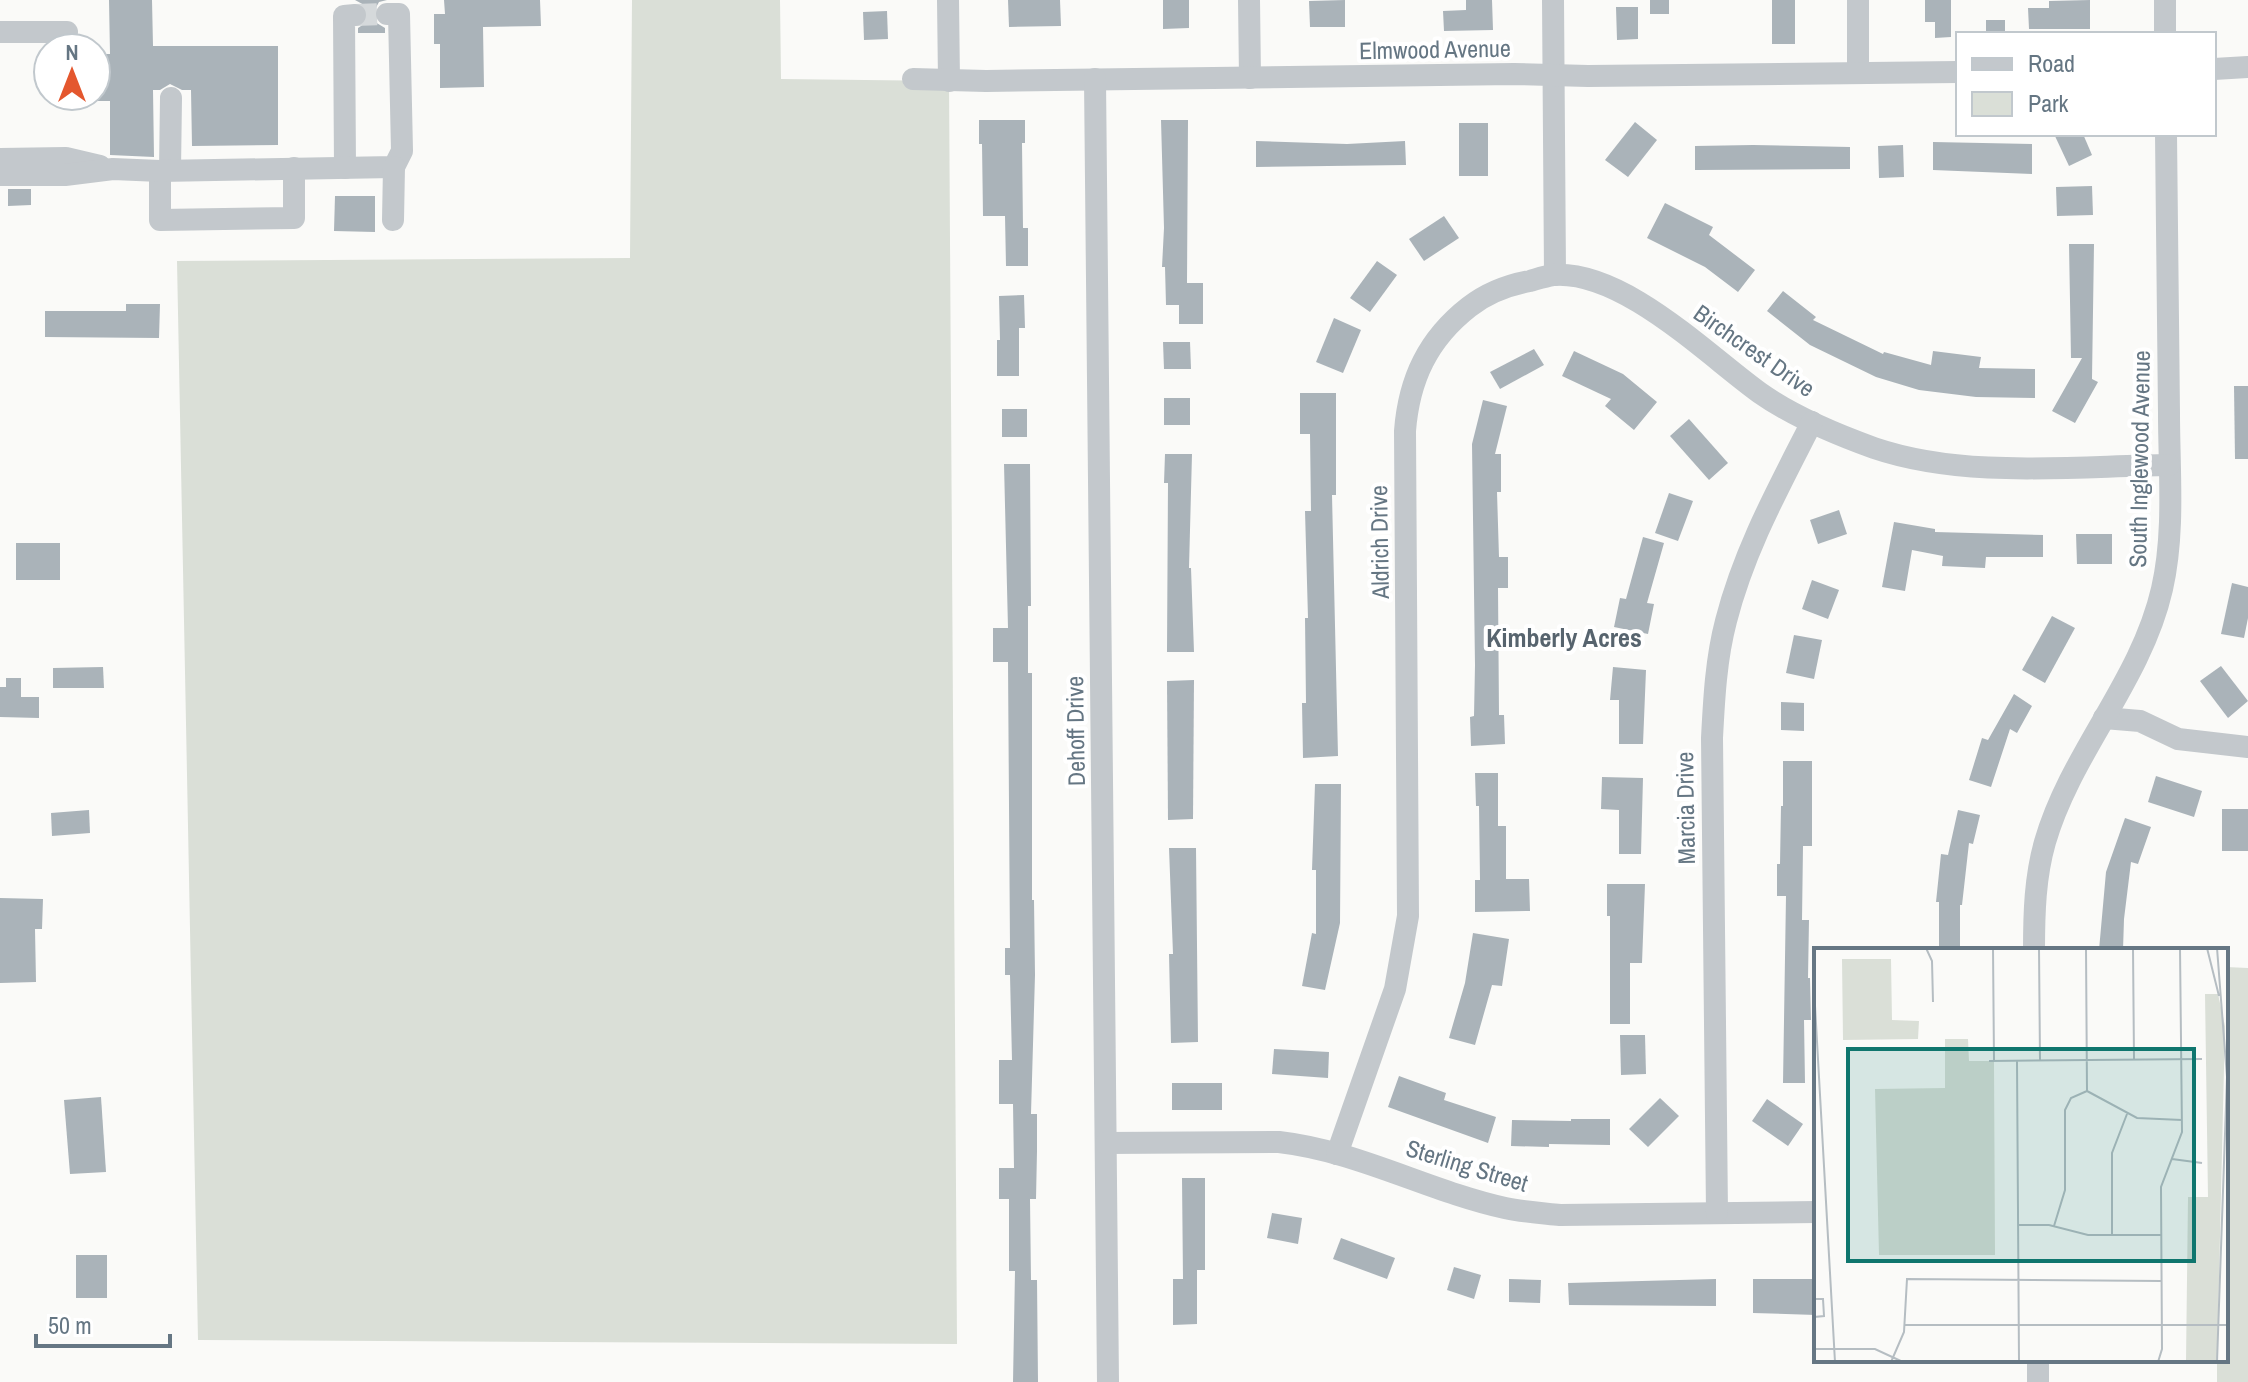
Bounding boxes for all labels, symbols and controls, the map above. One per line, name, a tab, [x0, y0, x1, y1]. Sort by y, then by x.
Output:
north arrow	[32, 32, 112, 112]
street label: Elmwood Avenue	[1359, 32, 1511, 66]
legend	[1956, 32, 2216, 136]
text: N	[65, 37, 79, 67]
text: Road	[2028, 47, 2075, 79]
text: Park	[2028, 87, 2069, 119]
street label: Birchcrest Drive	[1688, 297, 1822, 404]
street label: South Inglewood Avenue	[2121, 350, 2157, 568]
street label: Aldrich Drive	[1362, 485, 1396, 600]
district label: Kimberly Acres	[1486, 620, 1642, 655]
street label: Dehoff Drive	[1058, 676, 1092, 786]
street label: Marcia Drive	[1668, 751, 1702, 865]
inset map	[1814, 948, 2228, 1362]
street label: Sterling Street	[1402, 1131, 1533, 1199]
scale bar	[36, 1298, 170, 1348]
text: 50 m	[48, 1309, 92, 1341]

